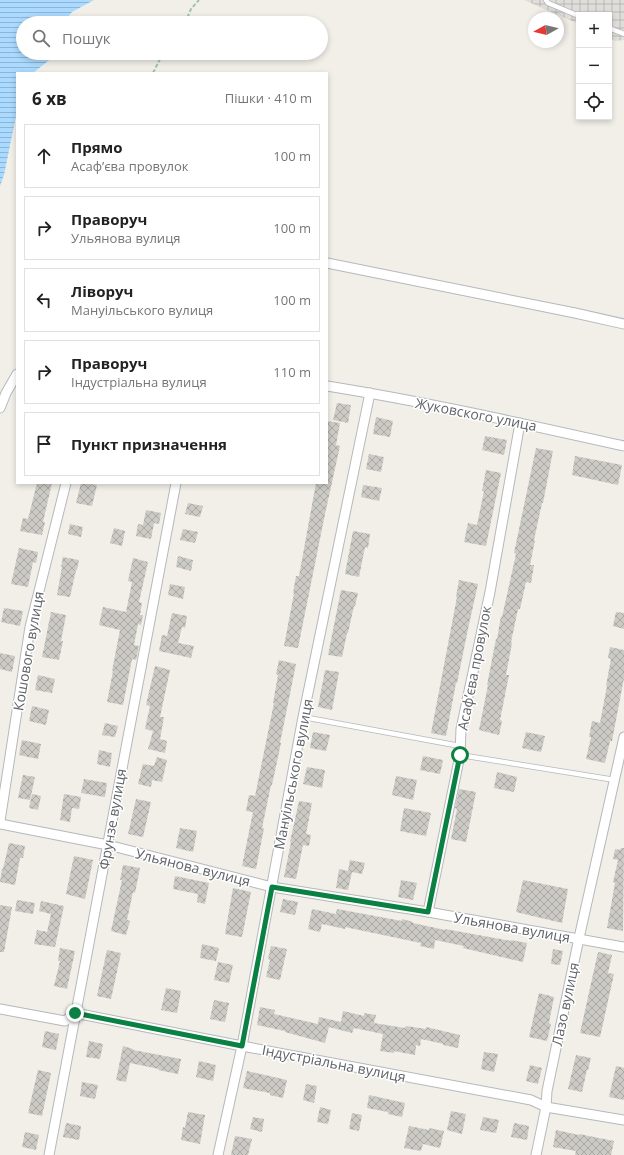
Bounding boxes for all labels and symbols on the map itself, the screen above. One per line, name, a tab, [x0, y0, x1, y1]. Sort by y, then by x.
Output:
north arrow	[528, 12, 564, 48]
street label: Жуковского улица	[414, 393, 538, 435]
street label: Кошового вулиця	[8, 590, 48, 712]
street label: Асаф’єва провулок	[453, 603, 496, 732]
street label: Мануільського вулиця	[269, 697, 317, 851]
route start	[451, 746, 469, 764]
street label: Фрунзе вулиця	[94, 767, 130, 871]
street label: Ульянова вулиця	[134, 844, 252, 890]
street label: Ульянова вулиця	[452, 907, 572, 947]
street label: Лазо вулиця	[547, 960, 583, 1048]
route end	[66, 1004, 84, 1022]
street label: Індустріальна вулиця	[261, 1040, 407, 1086]

